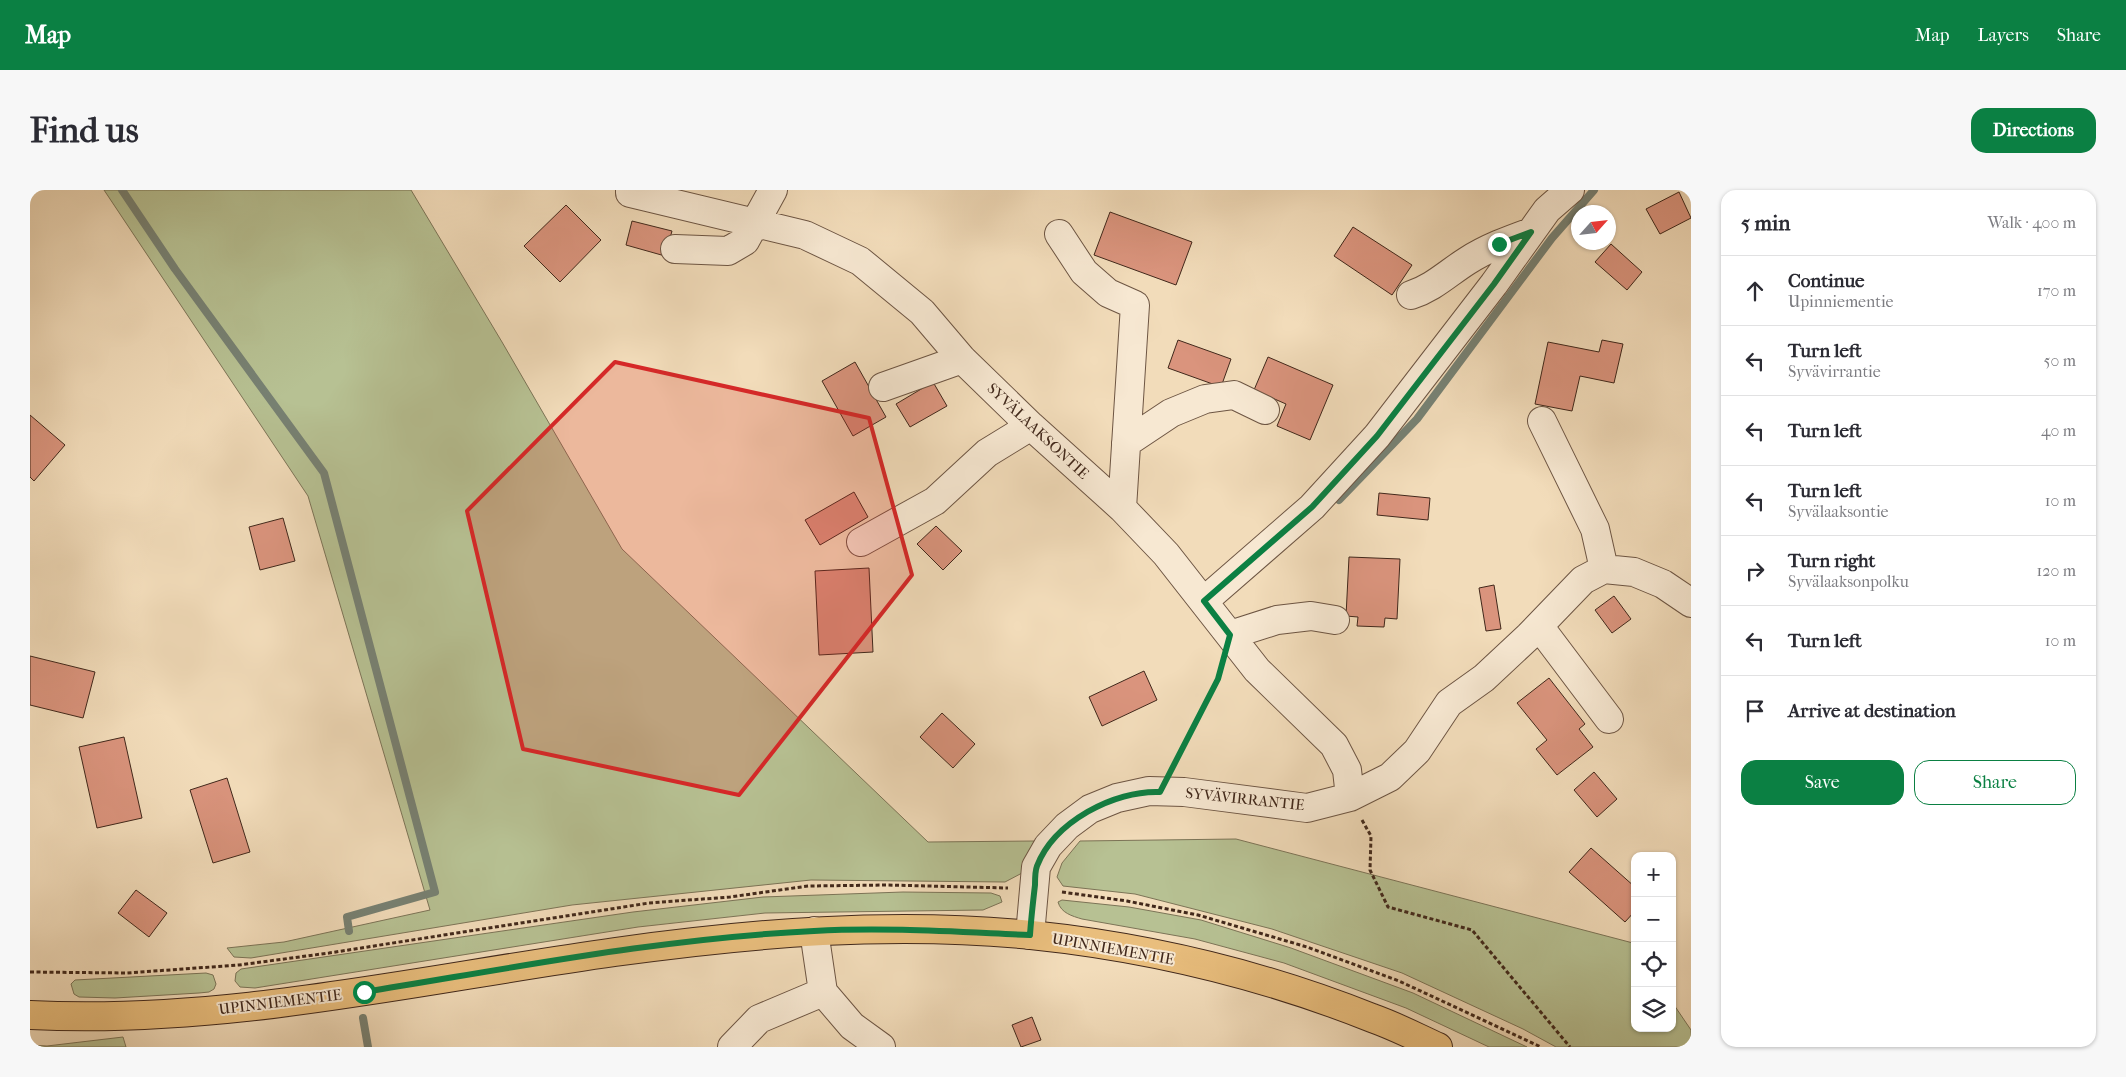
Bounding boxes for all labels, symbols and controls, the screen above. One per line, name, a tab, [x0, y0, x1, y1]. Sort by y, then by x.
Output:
text: Map	[25, 21, 71, 49]
text: Map	[1915, 25, 1949, 46]
text: Layers	[1977, 25, 2029, 46]
text: Share	[2057, 25, 2101, 46]
button: Directions	[1971, 108, 2096, 153]
text: Find us	[30, 110, 139, 151]
north arrow	[1571, 205, 1616, 250]
text: 5 min	[1741, 211, 1790, 235]
text: Walk · 400 m	[1987, 213, 2076, 232]
route end	[1488, 233, 1511, 256]
text: Continue	[1788, 270, 1864, 292]
icon: ahead	[1741, 277, 1769, 305]
text: 170 m	[2037, 281, 2076, 300]
text: Upinniementie	[1788, 292, 1893, 311]
text: Turn left	[1788, 340, 1862, 362]
icon: left	[1741, 347, 1769, 375]
text: 50 m	[2044, 351, 2076, 370]
text: Syvävirrantie	[1788, 362, 1881, 381]
street label: SYVÄLAAKSONTIE	[983, 379, 1093, 483]
icon: left	[1741, 417, 1769, 445]
text: Turn left	[1788, 420, 1862, 442]
text: 40 m	[2041, 421, 2076, 440]
text: Turn left	[1788, 480, 1862, 502]
icon: left	[1741, 487, 1769, 515]
text: 10 m	[2045, 491, 2076, 510]
text: Syvälaaksontie	[1788, 502, 1888, 521]
text: Turn right	[1788, 550, 1875, 572]
icon: right	[1741, 557, 1769, 585]
text: 120 m	[2037, 561, 2076, 580]
text: Syvälaaksonpolku	[1788, 572, 1909, 591]
icon: left	[1741, 627, 1769, 655]
text: Turn left	[1788, 630, 1862, 652]
text: 10 m	[2045, 631, 2076, 650]
icon: arrive	[1741, 697, 1769, 725]
text: Arrive at destination	[1788, 700, 1956, 722]
button: Save	[1741, 760, 1904, 805]
button: Share	[1914, 760, 2076, 805]
street label: SYVÄVIRRANTIE	[1185, 784, 1305, 814]
map controls	[1631, 852, 1676, 1032]
button: +	[1631, 852, 1676, 897]
button: −	[1631, 897, 1676, 942]
street label: UPINNIEMENTIE	[1051, 929, 1175, 969]
button: locate	[1631, 942, 1676, 987]
route start	[353, 981, 376, 1004]
street label: UPINNIEMENTIE	[218, 986, 342, 1018]
button: layers	[1631, 987, 1676, 1032]

